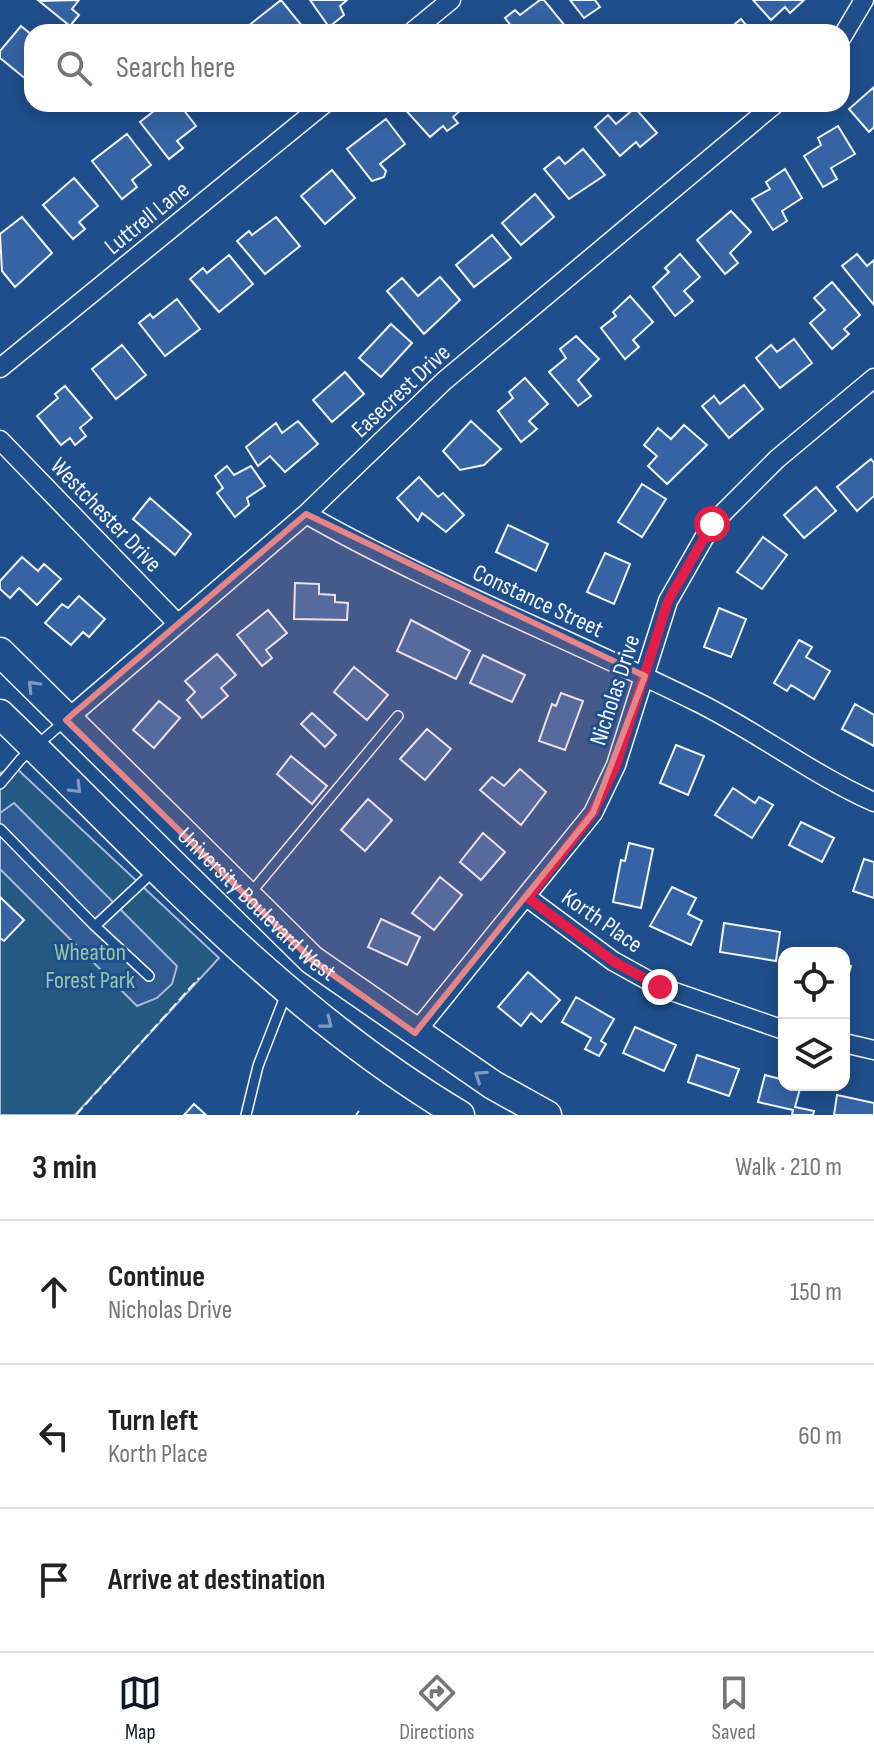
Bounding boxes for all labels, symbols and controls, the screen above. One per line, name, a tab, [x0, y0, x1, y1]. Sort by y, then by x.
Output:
search box	[24, 24, 850, 112]
icon: search	[52, 46, 96, 90]
text: Search here	[116, 50, 235, 86]
street label: Luttrell Lane	[99, 175, 195, 261]
street label: Easecrest Drive	[346, 338, 456, 444]
street label: Westchester Drive	[44, 452, 168, 578]
route start	[694, 506, 730, 542]
street label: Constance Street	[468, 558, 608, 644]
street label: Nicholas Drive	[584, 631, 646, 749]
one-way arrow	[28, 681, 42, 695]
one-way arrow	[67, 779, 81, 793]
street label: University Boulevard West	[171, 821, 342, 987]
street label: Korth Place	[556, 883, 648, 959]
park label: Wheaton Forest Park	[45, 938, 135, 995]
map controls	[778, 947, 850, 1091]
button: locate	[778, 947, 850, 1019]
route end	[642, 969, 678, 1005]
one-way arrow	[318, 1013, 333, 1027]
button: layers	[778, 1019, 850, 1091]
one-way arrow	[474, 1071, 488, 1086]
text: 3 min	[32, 1147, 97, 1188]
text: Walk · 210 m	[735, 1152, 842, 1183]
text: Continue	[108, 1259, 205, 1295]
icon: ahead	[32, 1270, 76, 1314]
text: 150 m	[790, 1277, 842, 1308]
text: Nicholas Drive	[108, 1295, 232, 1326]
text: Turn left	[108, 1403, 198, 1439]
icon: left	[32, 1414, 76, 1458]
text: 60 m	[798, 1421, 842, 1452]
text: Korth Place	[108, 1439, 208, 1470]
icon: arrive	[32, 1558, 76, 1602]
text: Arrive at destination	[108, 1562, 325, 1598]
tab: Map	[118, 1671, 162, 1746]
tab: Directions	[399, 1671, 475, 1746]
tab: Saved	[712, 1671, 756, 1746]

